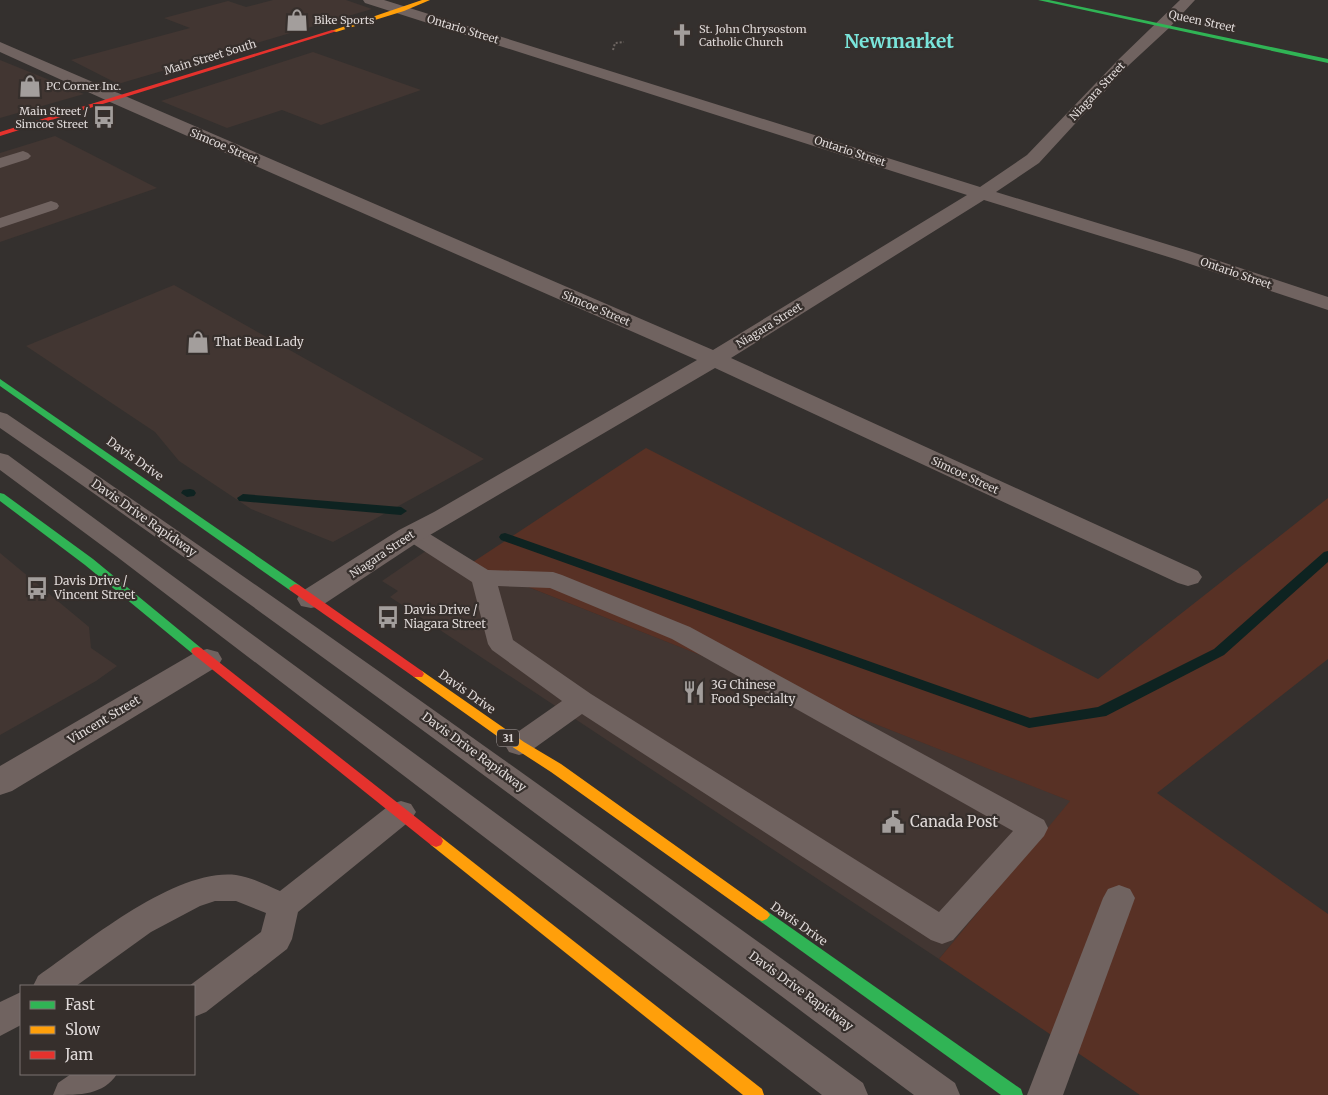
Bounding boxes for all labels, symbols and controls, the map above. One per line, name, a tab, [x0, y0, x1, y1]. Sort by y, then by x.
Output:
shop icon: Bike Sports	[284, 7, 310, 33]
street label: Queen Street	[1167, 7, 1237, 35]
street label: Ontario Street	[425, 11, 501, 47]
place label: Bike Sports	[314, 13, 374, 27]
church icon: St. John Chrysostom Catholic Church	[669, 22, 695, 48]
place label: St. John Chrysostom Catholic Church	[699, 22, 807, 49]
district label: Newmarket	[844, 29, 954, 53]
street label: Main Street South	[162, 36, 258, 78]
street label: Niagara Street	[1066, 58, 1128, 123]
shop icon: PC Corner Inc.	[17, 73, 43, 99]
place label: PC Corner Inc.	[46, 79, 122, 93]
place label: Main Street / Simcoe Street	[15, 104, 89, 131]
bus stop icon: Main Street / Simcoe Street	[91, 104, 117, 130]
street label: Simcoe Street	[188, 125, 261, 167]
street label: Ontario Street	[812, 133, 888, 169]
street label: Ontario Street	[1199, 254, 1274, 292]
street label: Simcoe Street	[560, 287, 633, 329]
street label: Niagara Street	[733, 299, 805, 351]
shop icon: That Bead Lady	[185, 329, 211, 355]
place label: That Bead Lady	[214, 334, 304, 349]
street label: Davis Drive	[104, 434, 167, 484]
street label: Simcoe Street	[929, 453, 1002, 497]
street label: Davis Drive Rapidway	[89, 476, 200, 560]
street label: Niagara Street	[347, 527, 418, 581]
place label: Davis Drive / Vincent Street	[53, 573, 136, 602]
bus stop icon: Davis Drive / Vincent Street	[24, 575, 50, 601]
place label: Davis Drive / Niagara Street	[404, 602, 486, 631]
bus stop icon: Davis Drive / Niagara Street	[375, 604, 401, 630]
street label: Davis Drive	[436, 667, 499, 717]
place label: 3G Chinese Food Specialty	[711, 677, 795, 706]
restaurant icon: 3G Chinese Food Specialty	[681, 679, 707, 705]
street label: Vincent Street	[64, 692, 143, 748]
street label: Davis Drive Rapidway	[419, 709, 529, 794]
road number: 31	[497, 730, 519, 746]
public building icon: Canada Post	[880, 809, 906, 835]
place label: Canada Post	[910, 812, 998, 831]
street label: Davis Drive	[768, 899, 831, 949]
street label: Davis Drive Rapidway	[746, 948, 856, 1033]
legend	[20, 985, 195, 1075]
text: Fast	[65, 995, 95, 1014]
text: Slow	[65, 1020, 100, 1039]
text: Jam	[64, 1045, 93, 1064]

